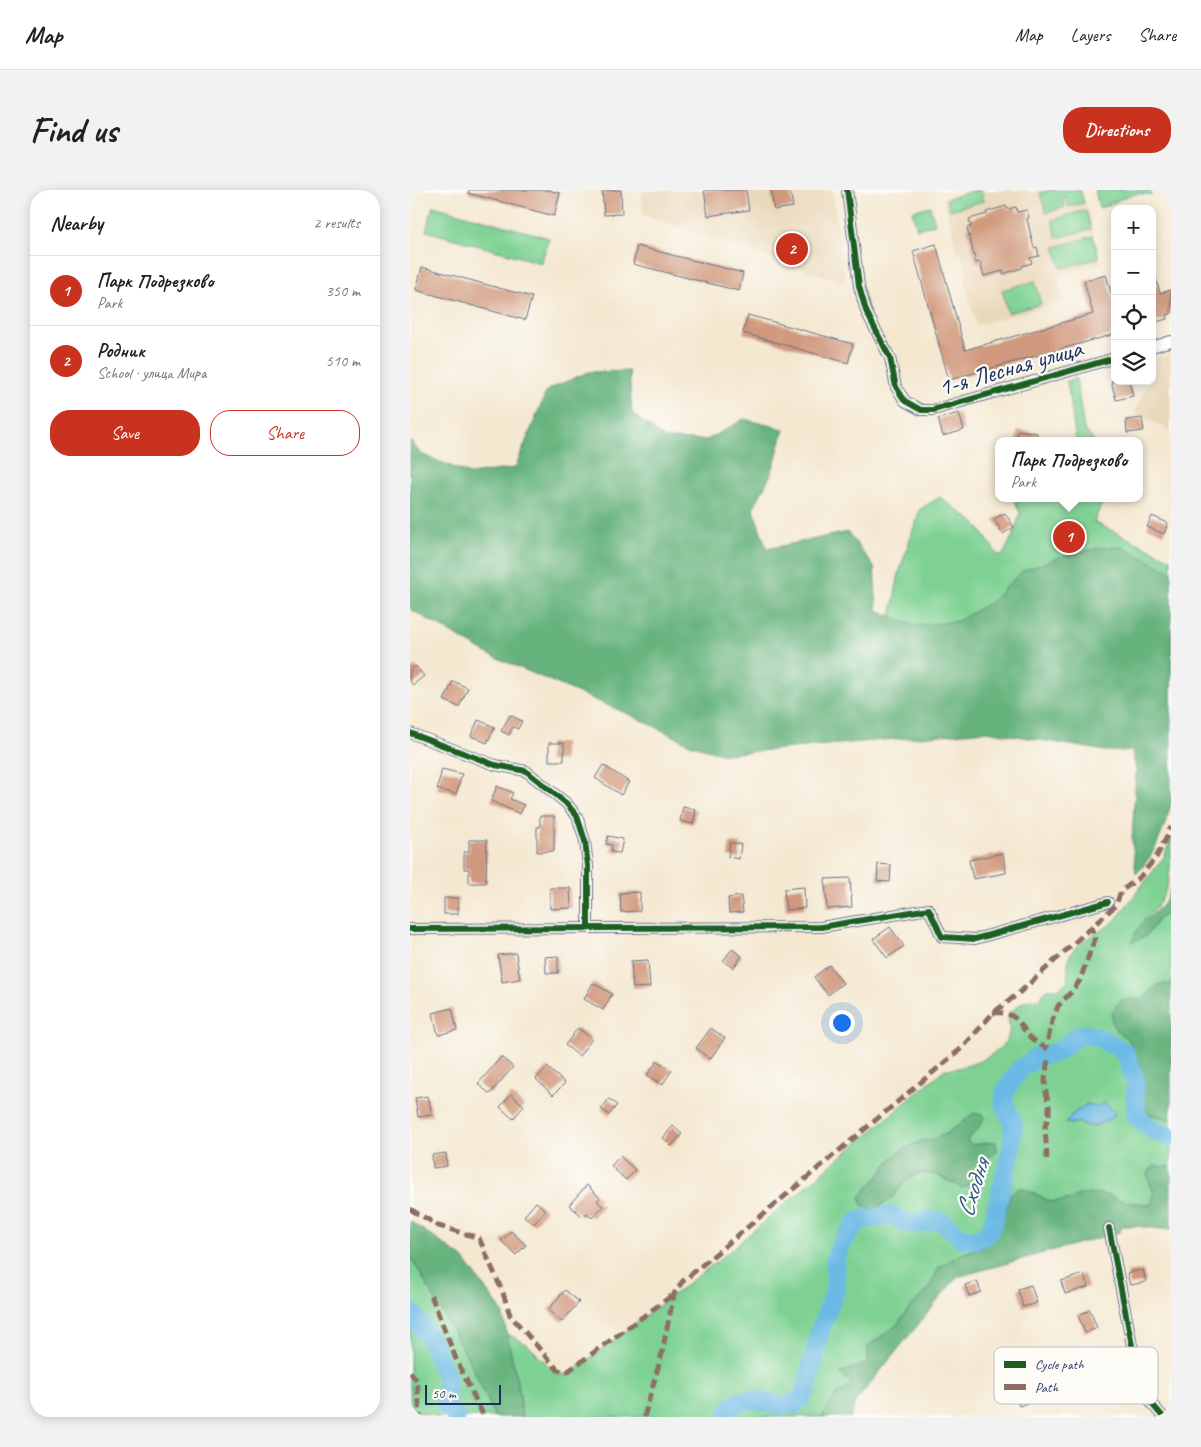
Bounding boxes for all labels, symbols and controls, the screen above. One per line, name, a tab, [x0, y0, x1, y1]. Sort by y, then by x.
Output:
text: Map	[25, 20, 62, 50]
text: Map	[1015, 24, 1043, 46]
text: Layers	[1071, 24, 1110, 46]
text: Share	[1138, 24, 1176, 46]
button: Directions	[1063, 107, 1171, 153]
text: Find us	[30, 108, 117, 153]
map controls	[1111, 205, 1156, 385]
button: +	[1111, 205, 1156, 250]
text: Nearby	[50, 210, 103, 236]
text: 2 results	[313, 213, 360, 233]
pin: 2	[776, 230, 808, 268]
button: −	[1111, 250, 1156, 295]
text: Парк Подрезково	[97, 269, 213, 293]
text: 1	[62, 281, 70, 301]
text: 350 m	[326, 281, 360, 301]
text: Park	[97, 293, 122, 313]
button: locate	[1111, 295, 1156, 340]
street label: 1-я Лесная улица	[935, 332, 1088, 404]
text: Родник	[97, 339, 145, 363]
button: layers	[1111, 340, 1156, 385]
text: 2	[62, 351, 70, 371]
text: 510 m	[326, 351, 360, 371]
text: School · улица Мира	[97, 363, 207, 383]
button: Save	[50, 410, 200, 456]
button: Share	[210, 410, 360, 456]
popup	[995, 437, 1143, 502]
text: Парк Подрезково	[1011, 448, 1127, 472]
text: Park	[1011, 472, 1036, 492]
pin: 1	[1053, 518, 1085, 556]
your location	[829, 1010, 855, 1036]
water label: Сходня	[948, 1152, 998, 1221]
legend	[994, 1347, 1158, 1404]
text: Cycle path	[1035, 1356, 1084, 1373]
text: Path	[1035, 1379, 1059, 1396]
scale bar	[425, 1382, 501, 1405]
text: 50 m	[432, 1385, 456, 1402]

